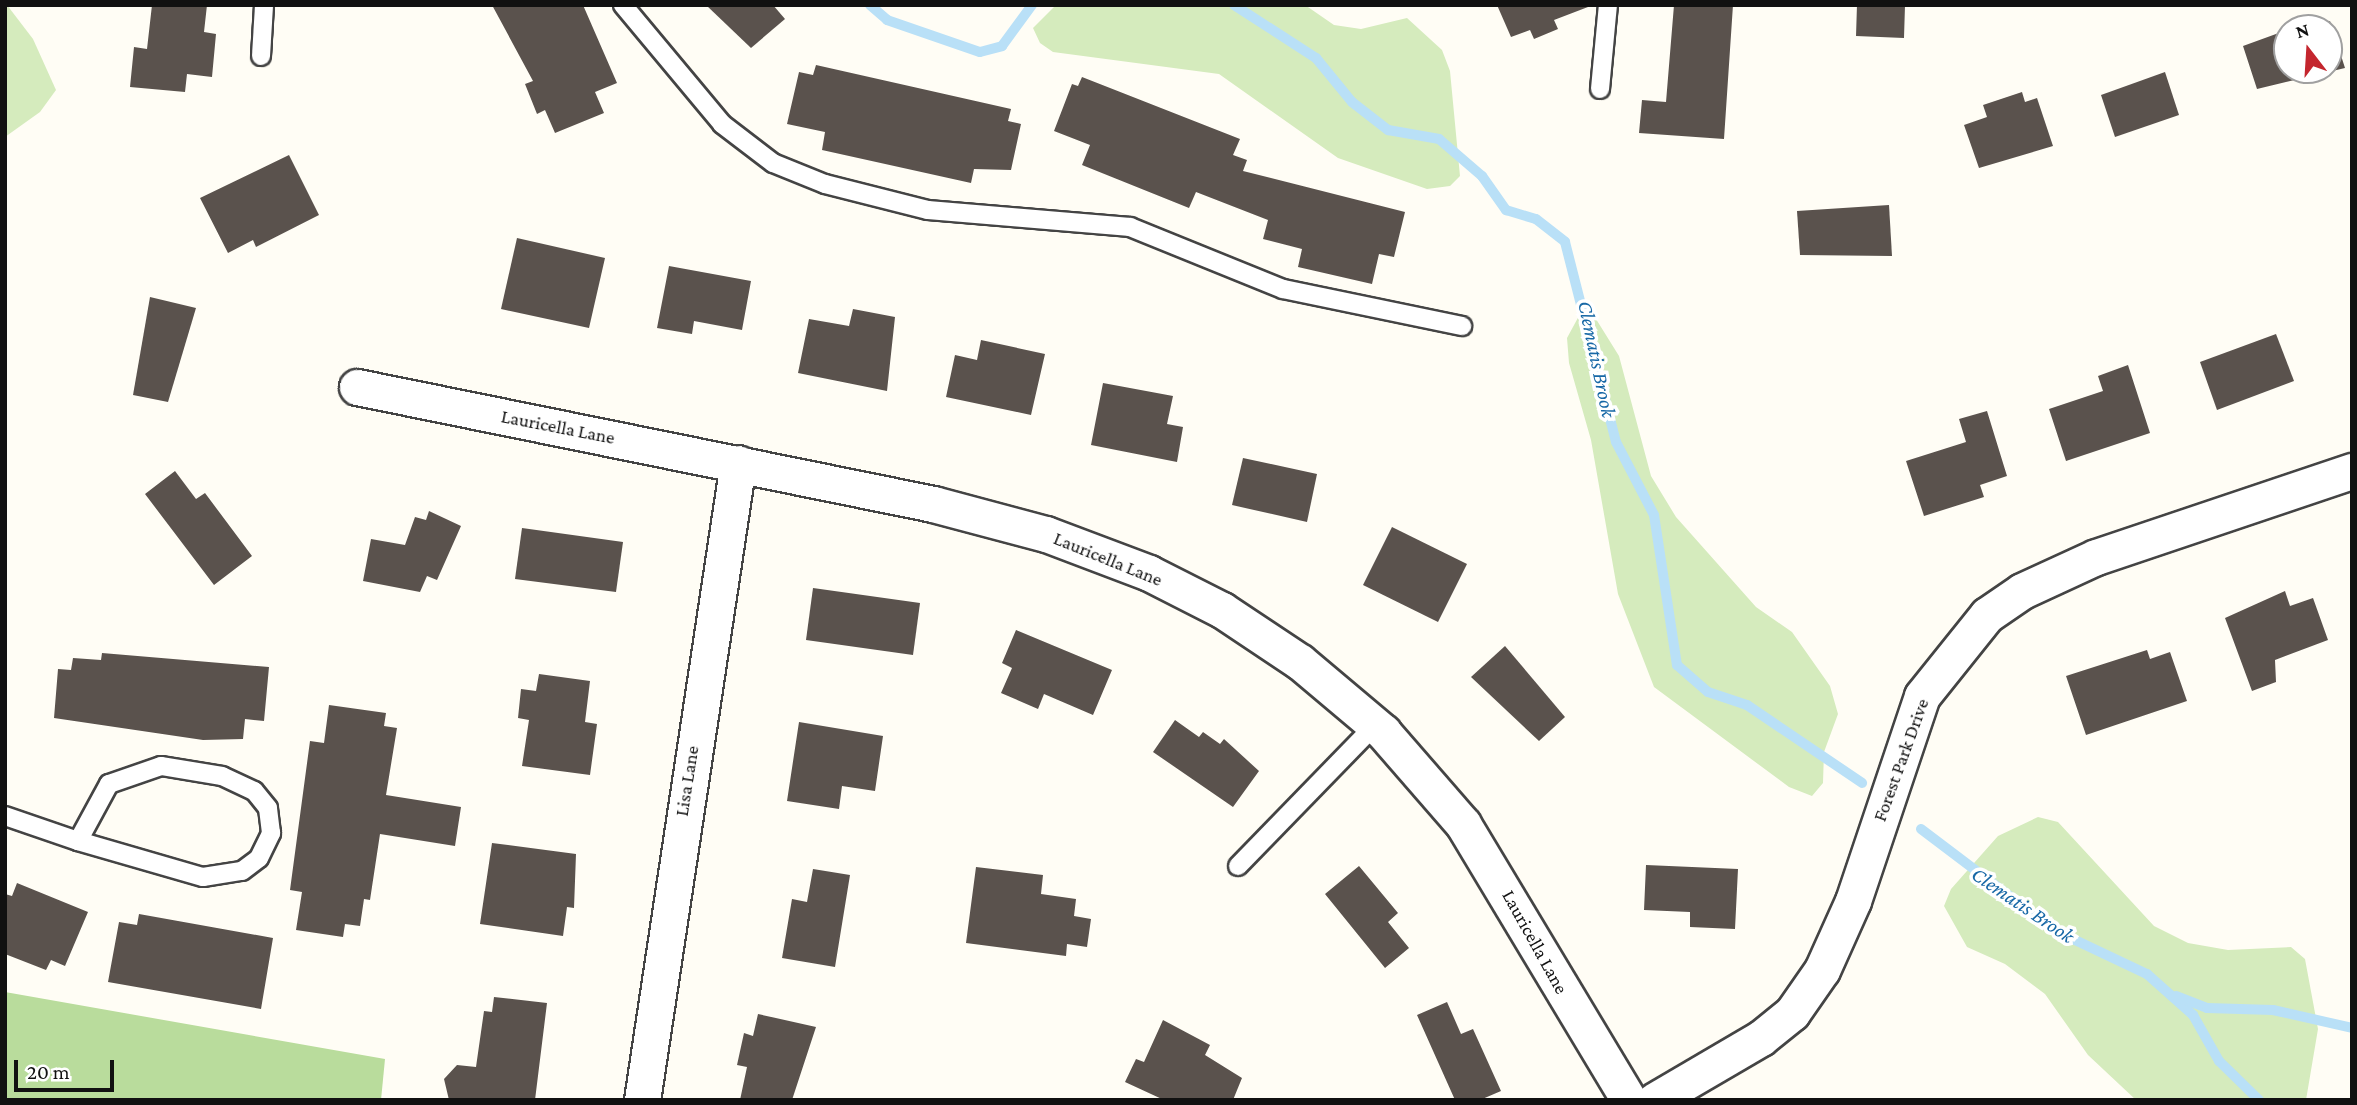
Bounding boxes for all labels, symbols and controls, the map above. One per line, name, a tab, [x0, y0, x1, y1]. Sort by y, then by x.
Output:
north arrow	[2273, 14, 2343, 84]
text: N	[2293, 18, 2312, 42]
water label: Clematis Brook	[1572, 298, 1622, 420]
street label: Lauricella Lane	[499, 405, 617, 449]
street label: Lauricella Lane	[1050, 527, 1166, 591]
street label: Forest Park Drive	[1868, 695, 1934, 825]
street label: Lisa Lane	[670, 744, 704, 818]
water label: Clematis Brook	[1967, 861, 2079, 949]
street label: Lauricella Lane	[1497, 886, 1573, 998]
scale bar	[18, 1046, 117, 1090]
text: 20 m	[27, 1060, 70, 1084]

